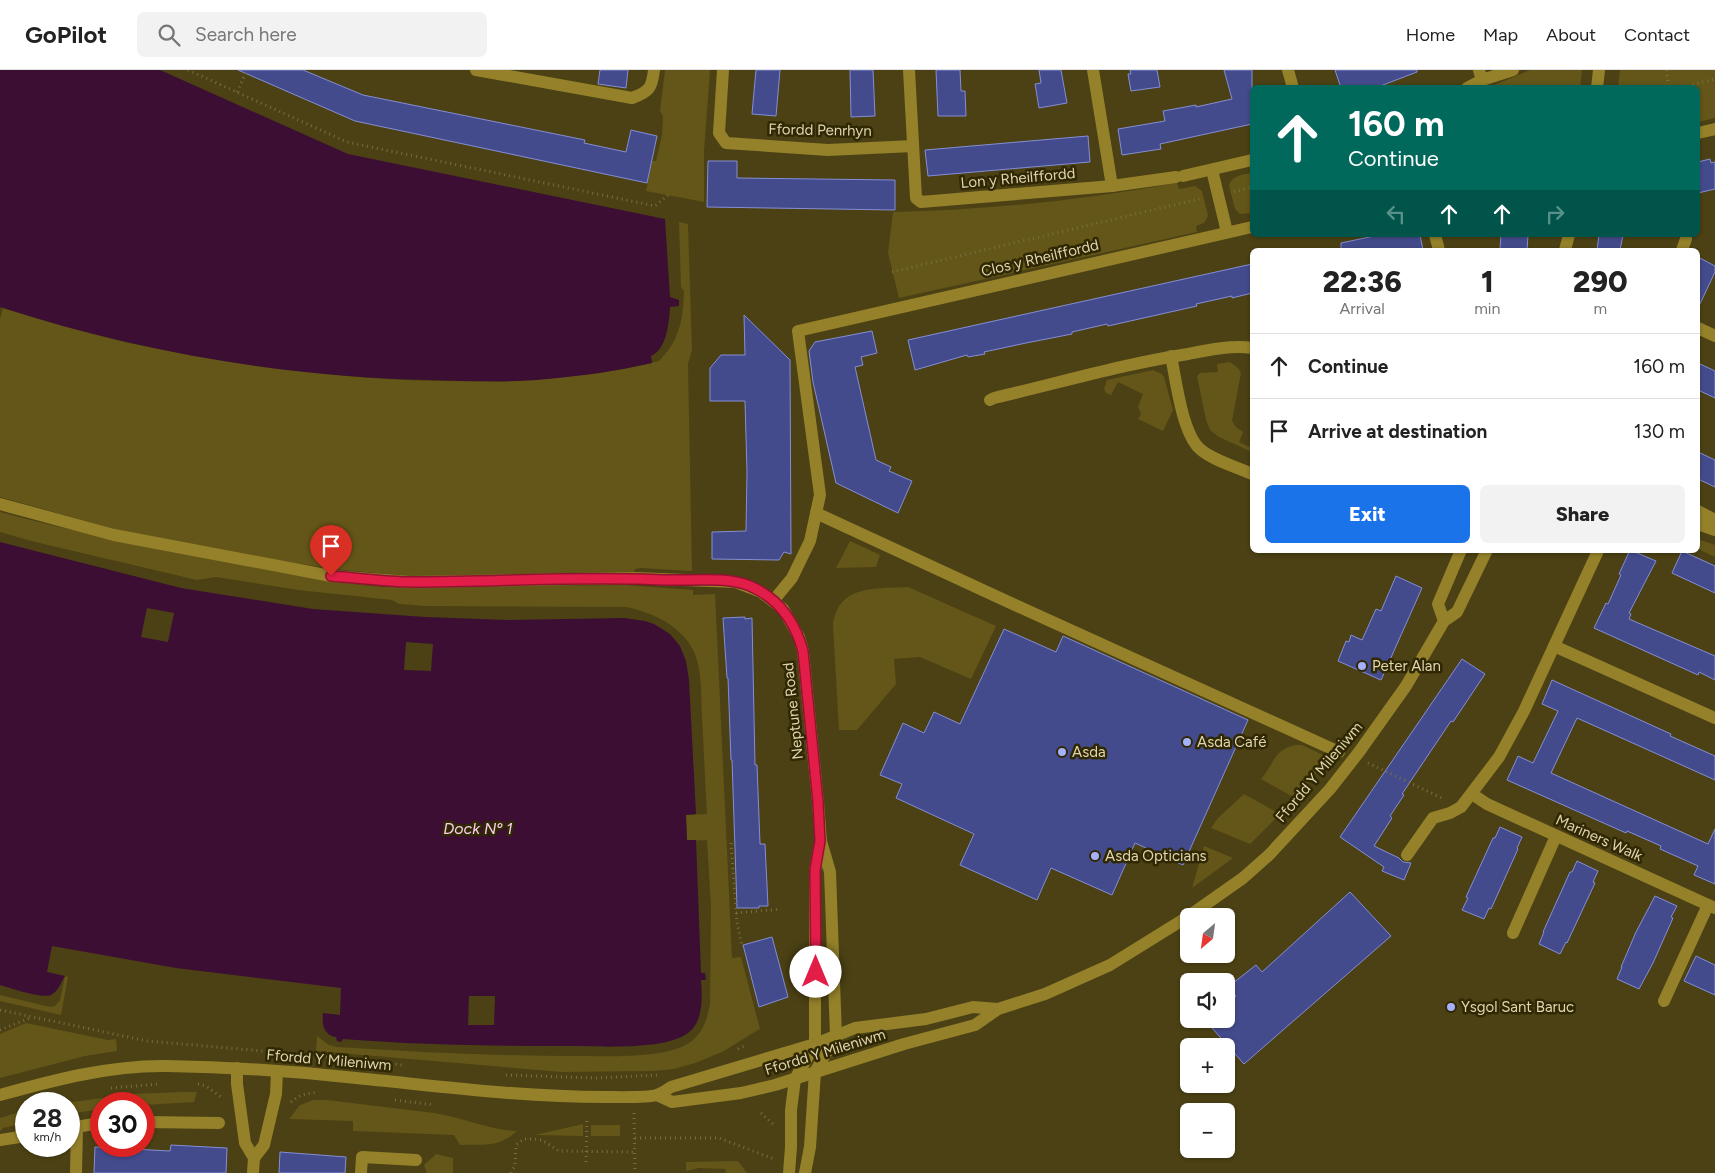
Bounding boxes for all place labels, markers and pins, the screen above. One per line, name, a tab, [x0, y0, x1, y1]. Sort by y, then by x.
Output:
pin	[310, 525, 352, 576]
place label: Peter Alan	[1372, 657, 1441, 675]
marker: Peter Alan	[1356, 660, 1368, 672]
place label: Asda Café	[1197, 733, 1266, 751]
marker: Asda Café	[1181, 736, 1193, 748]
place label: Asda	[1072, 743, 1106, 761]
marker: Asda	[1056, 746, 1068, 758]
place label: Asda Opticians	[1105, 847, 1207, 865]
marker: Asda Opticians	[1089, 850, 1101, 862]
place label: Ysgol Sant Baruc	[1461, 998, 1574, 1016]
marker: Ysgol Sant Baruc	[1445, 1001, 1457, 1013]

